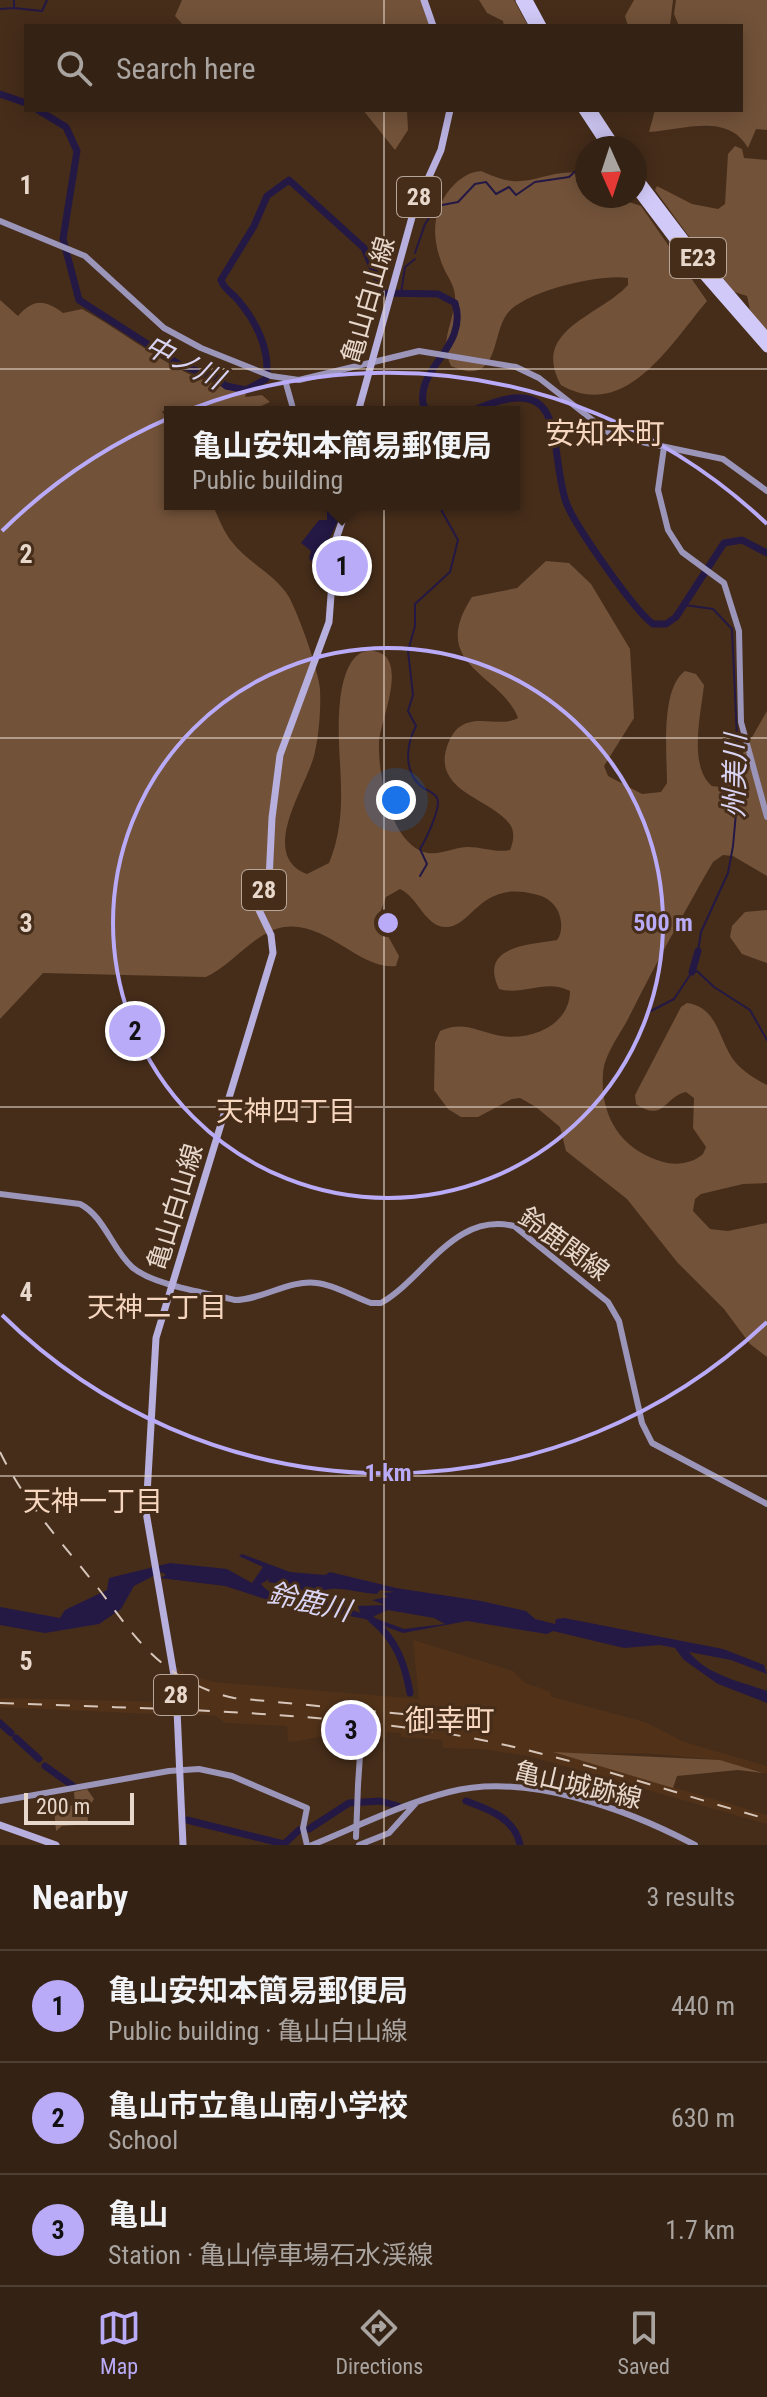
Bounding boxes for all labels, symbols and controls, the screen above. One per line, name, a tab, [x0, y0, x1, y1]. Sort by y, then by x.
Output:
search box	[24, 24, 743, 112]
icon: search	[52, 46, 96, 90]
text: Search here	[116, 51, 256, 86]
north arrow	[575, 136, 647, 208]
text: 1	[19, 170, 33, 200]
road number: 28	[397, 177, 441, 217]
street label: 亀山白山線	[336, 233, 400, 367]
road number: E23	[670, 238, 726, 278]
water label: 中ノ川	[139, 328, 232, 397]
popup	[164, 406, 520, 510]
district label: 安知本町	[545, 416, 665, 451]
text: 亀山安知本簡易郵便局	[192, 428, 492, 463]
text: Public building	[192, 465, 343, 495]
pin: 1	[316, 536, 368, 596]
text: 2	[19, 539, 33, 569]
water label: 州美川	[718, 731, 752, 818]
your location	[376, 780, 416, 820]
road number: 28	[242, 870, 286, 910]
text: 3	[19, 908, 33, 938]
centre of rings	[374, 909, 402, 937]
text: 500 m	[633, 909, 693, 937]
pin: 2	[109, 1001, 161, 1061]
district label: 天神四丁目	[216, 1095, 356, 1128]
street label: 亀山白山線	[142, 1140, 208, 1274]
street label: 鈴鹿関線	[513, 1201, 615, 1287]
text: 4	[19, 1277, 33, 1307]
district label: 天神二丁目	[87, 1291, 227, 1324]
text: 1 km	[365, 1459, 411, 1487]
district label: 天神一丁目	[23, 1485, 163, 1518]
water label: 鈴鹿川	[264, 1576, 357, 1628]
text: 5	[19, 1646, 33, 1676]
road number: 28	[154, 1675, 198, 1715]
pin: 3	[325, 1700, 377, 1760]
district label: 御幸町	[405, 1703, 495, 1738]
street label: 亀山城跡線	[511, 1756, 645, 1814]
scale bar	[24, 1789, 134, 1825]
text: 200 m	[36, 1794, 90, 1819]
text: Nearby	[32, 1877, 128, 1917]
text: 3 results	[646, 1882, 735, 1912]
text: 亀山安知本簡易郵便局	[108, 1973, 408, 2008]
text: 1	[51, 1991, 65, 2021]
text: 440 m	[671, 1991, 735, 2021]
text: Public building · 亀山白山線	[108, 2016, 408, 2046]
text: 亀山市立亀山南小学校	[108, 2088, 408, 2123]
text: 2	[51, 2103, 65, 2133]
text: 630 m	[671, 2103, 735, 2133]
text: School	[108, 2125, 178, 2155]
text: 亀山	[108, 2197, 168, 2232]
text: 3	[51, 2215, 65, 2245]
text: 1.7 km	[665, 2215, 735, 2245]
text: Station · 亀山停車場石水渓線	[108, 2240, 433, 2270]
tab: Map	[97, 2306, 141, 2379]
tab: Directions	[335, 2306, 423, 2379]
tab: Saved	[618, 2306, 670, 2379]

